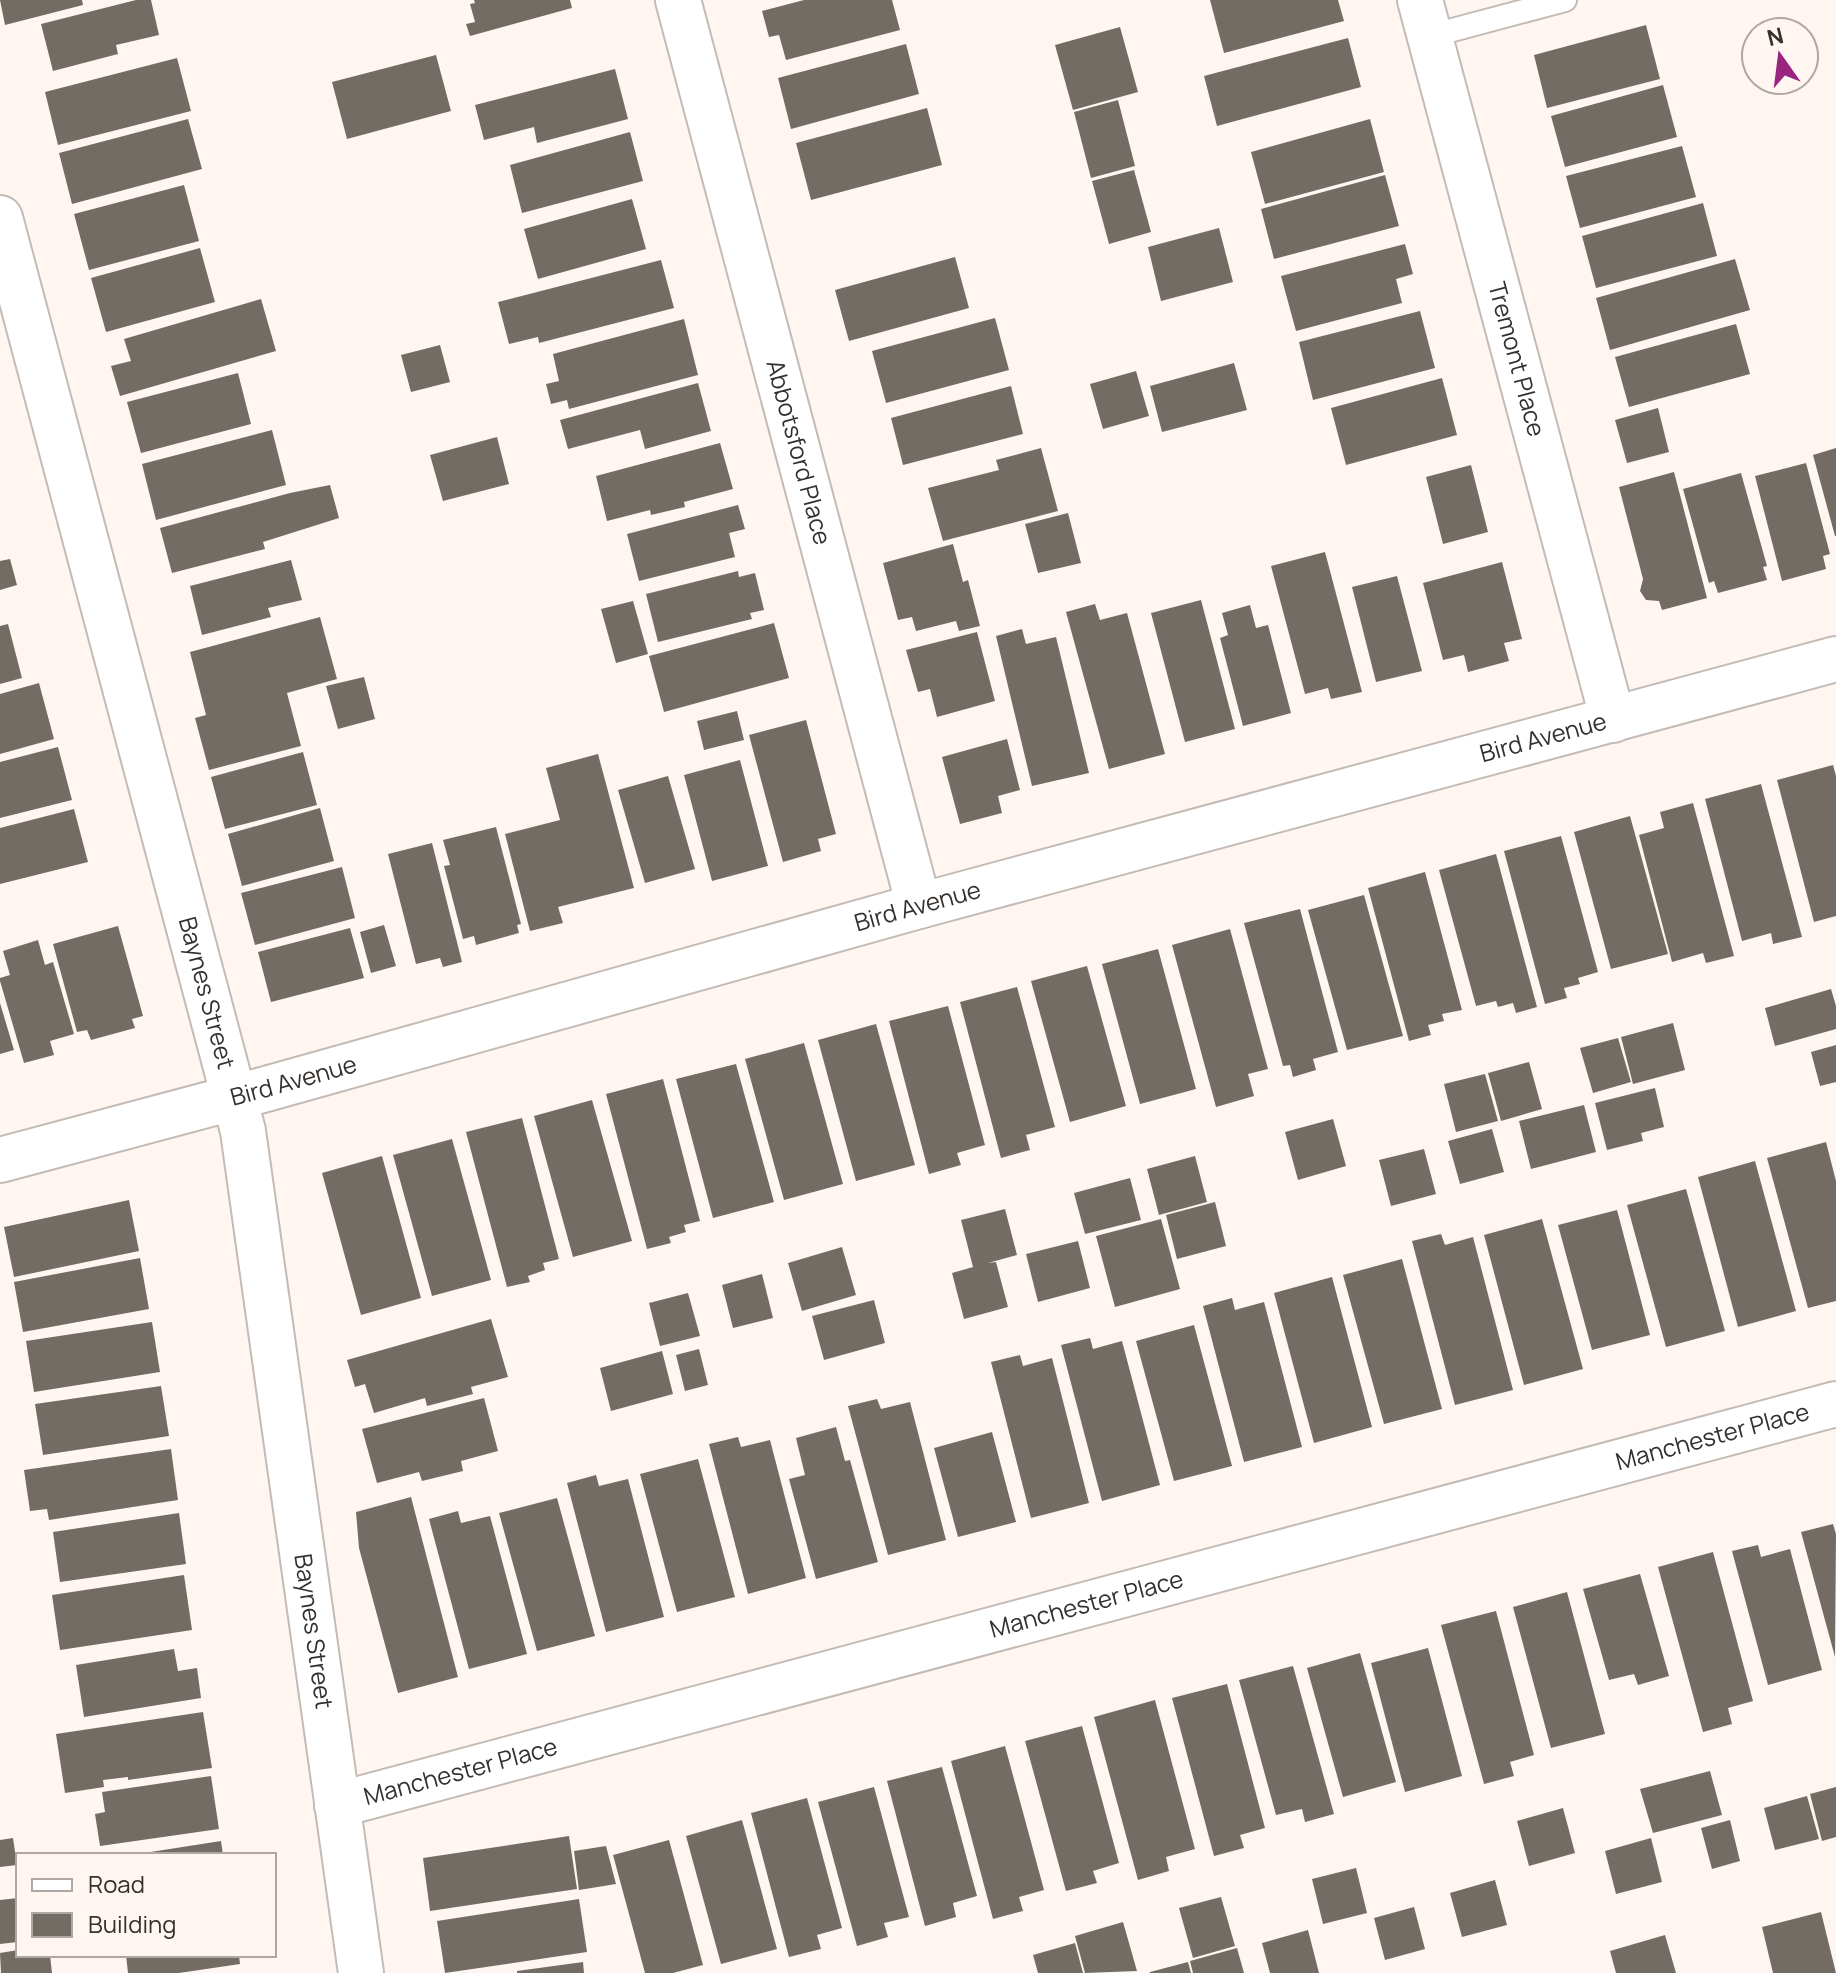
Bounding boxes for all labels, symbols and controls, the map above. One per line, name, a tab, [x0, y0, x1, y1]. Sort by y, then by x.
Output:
north arrow	[1740, 16, 1820, 96]
text: N	[1764, 20, 1786, 53]
street label: Tremont Place	[1481, 278, 1554, 440]
street label: Abbotsford Place	[759, 356, 840, 548]
street label: Bird Avenue	[1476, 704, 1610, 769]
street label: Bird Avenue	[850, 872, 984, 938]
street label: Baynes Street	[172, 913, 244, 1072]
street label: Bird Avenue	[226, 1046, 360, 1113]
street label: Manchester Place	[1612, 1394, 1813, 1477]
street label: Baynes Street	[287, 1551, 342, 1711]
street label: Manchester Place	[986, 1561, 1187, 1645]
street label: Manchester Place	[360, 1729, 561, 1812]
legend	[16, 1853, 276, 1957]
text: Road	[88, 1867, 145, 1900]
text: Building	[88, 1907, 176, 1940]

